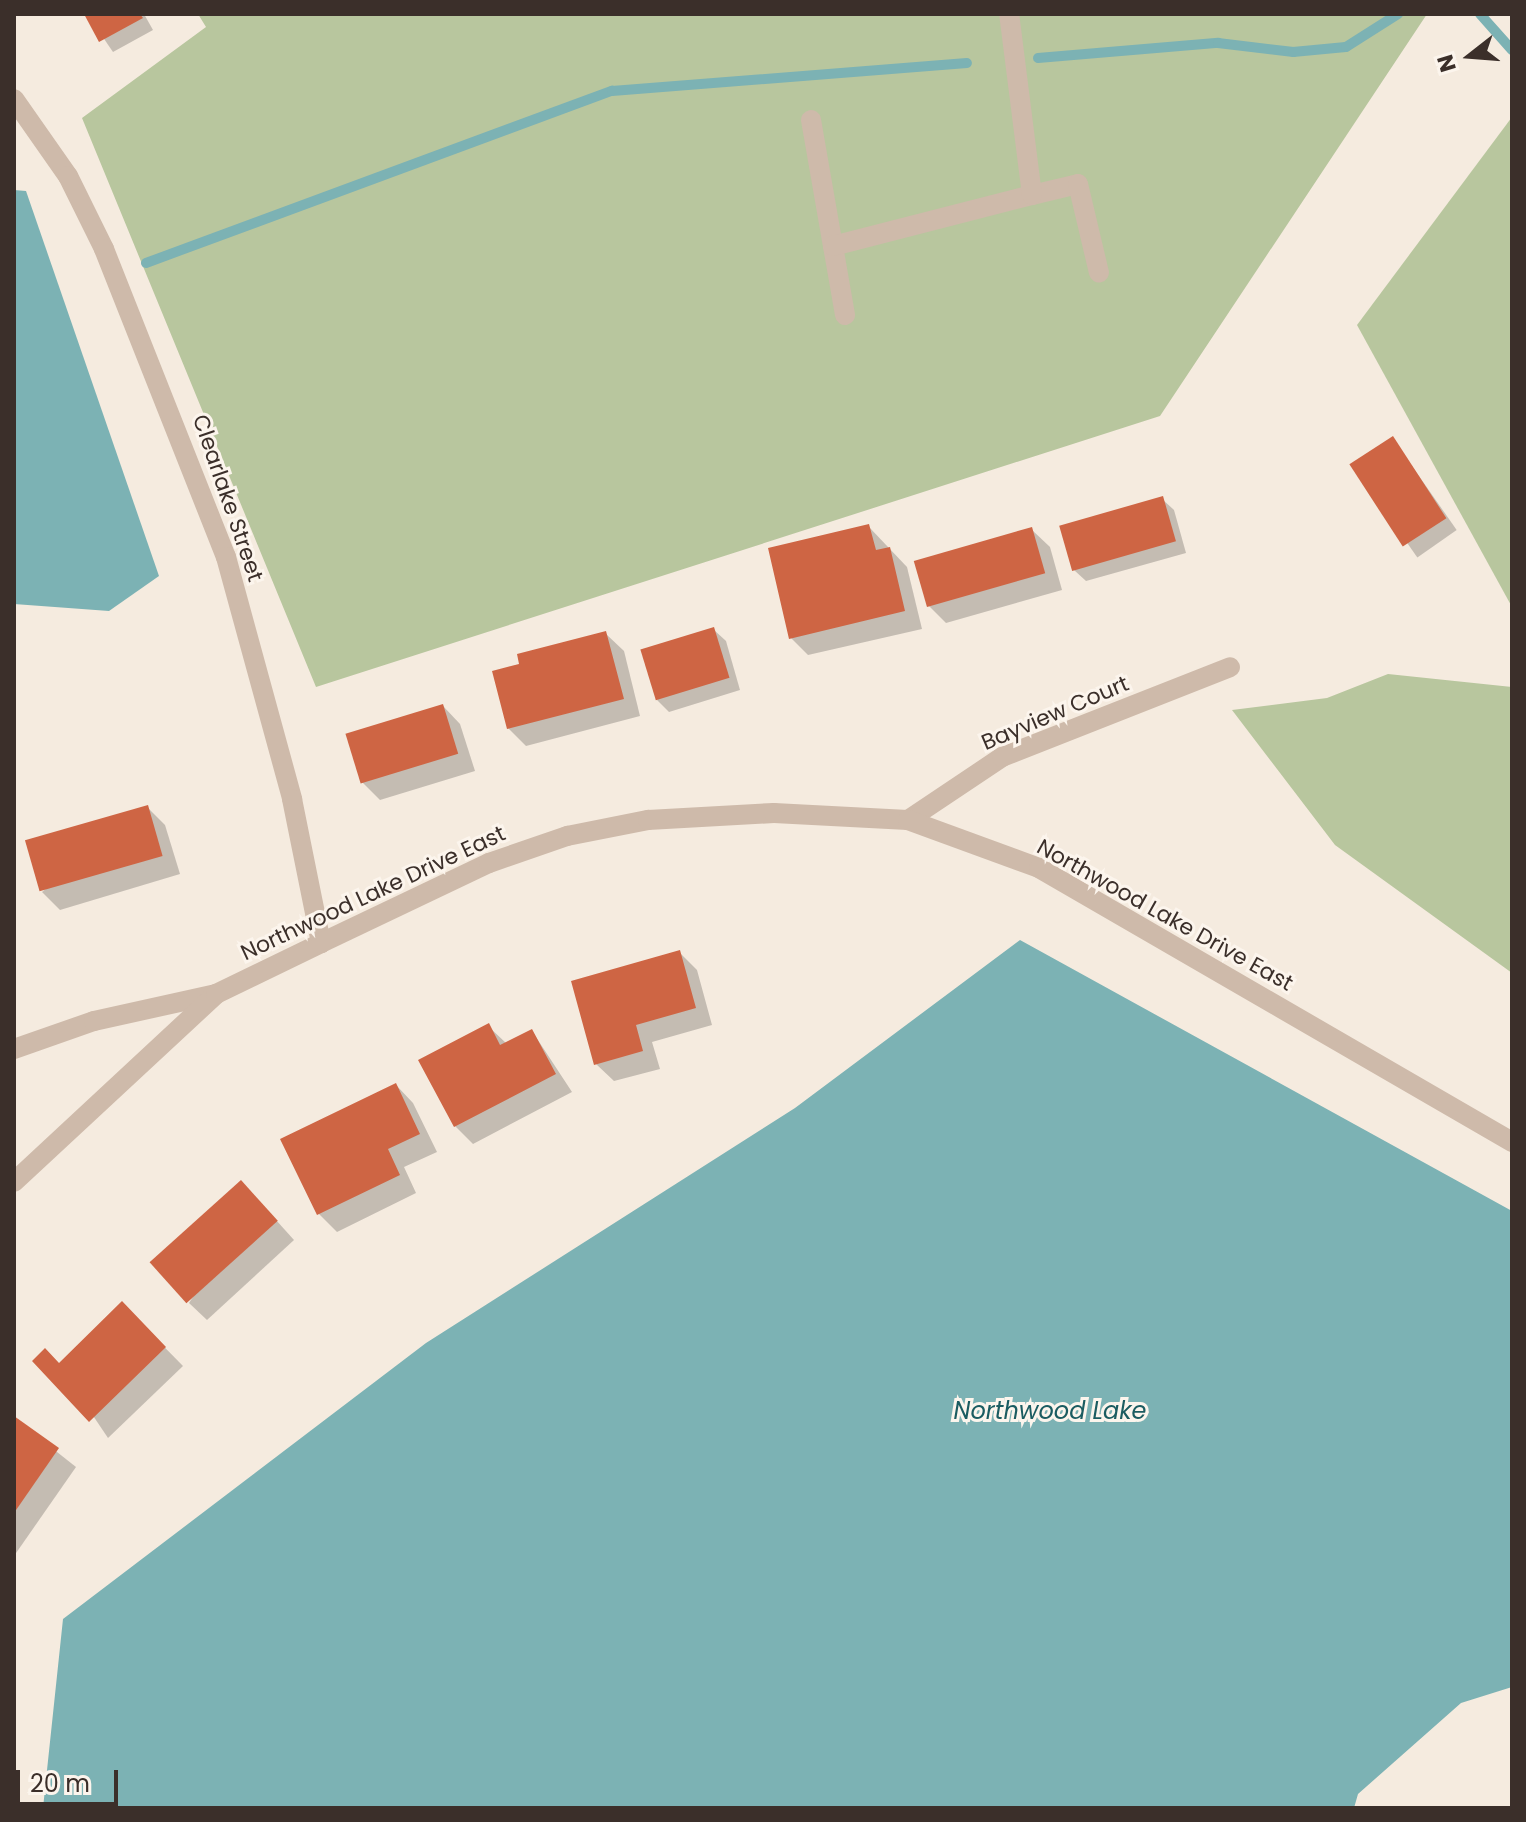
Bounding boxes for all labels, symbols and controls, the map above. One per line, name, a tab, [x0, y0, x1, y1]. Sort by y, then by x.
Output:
north arrow	[1430, 16, 1510, 96]
text: N	[1429, 51, 1464, 76]
street label: Clearlake Street	[187, 411, 269, 585]
street label: Bayview Court	[977, 670, 1133, 756]
street label: Northwood Lake Drive East	[237, 820, 509, 966]
street label: Northwood Lake Drive East	[1032, 833, 1298, 997]
water label: Northwood Lake	[954, 1397, 1146, 1425]
scale bar	[20, 1754, 122, 1804]
text: 20 m	[30, 1767, 90, 1800]

